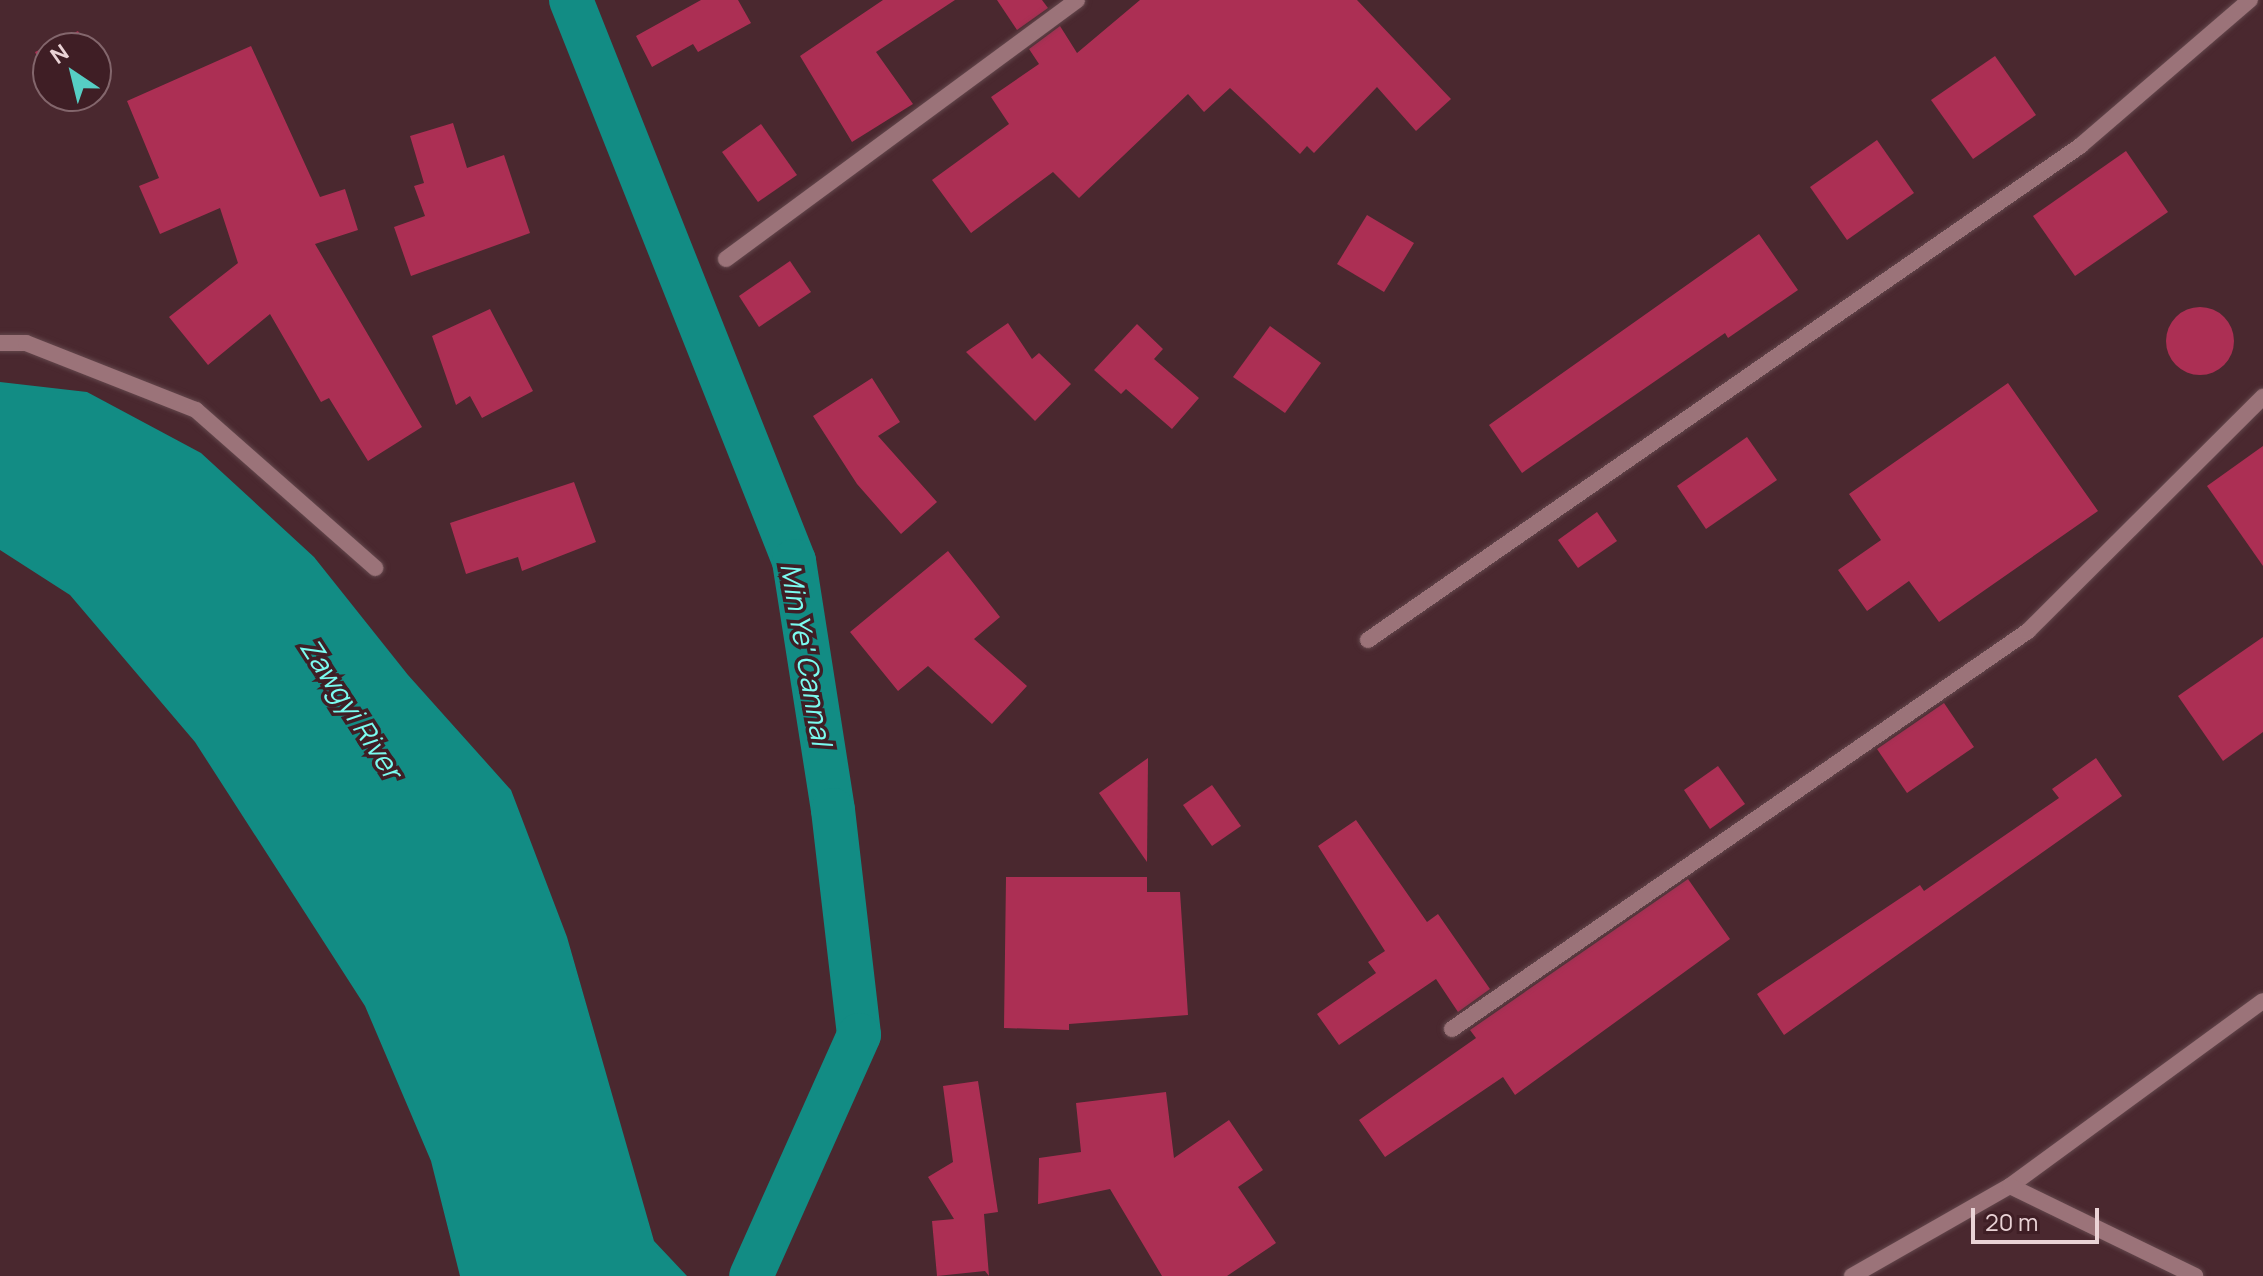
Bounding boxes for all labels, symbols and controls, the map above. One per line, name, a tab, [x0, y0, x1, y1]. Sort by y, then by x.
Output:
north arrow	[32, 32, 112, 112]
text: N	[44, 37, 74, 71]
water label: Min Ye' Cannal	[774, 560, 840, 748]
water label: Zawgyi River	[294, 631, 410, 785]
scale bar	[1975, 1192, 2103, 1242]
text: 20 m	[1985, 1205, 2038, 1238]

